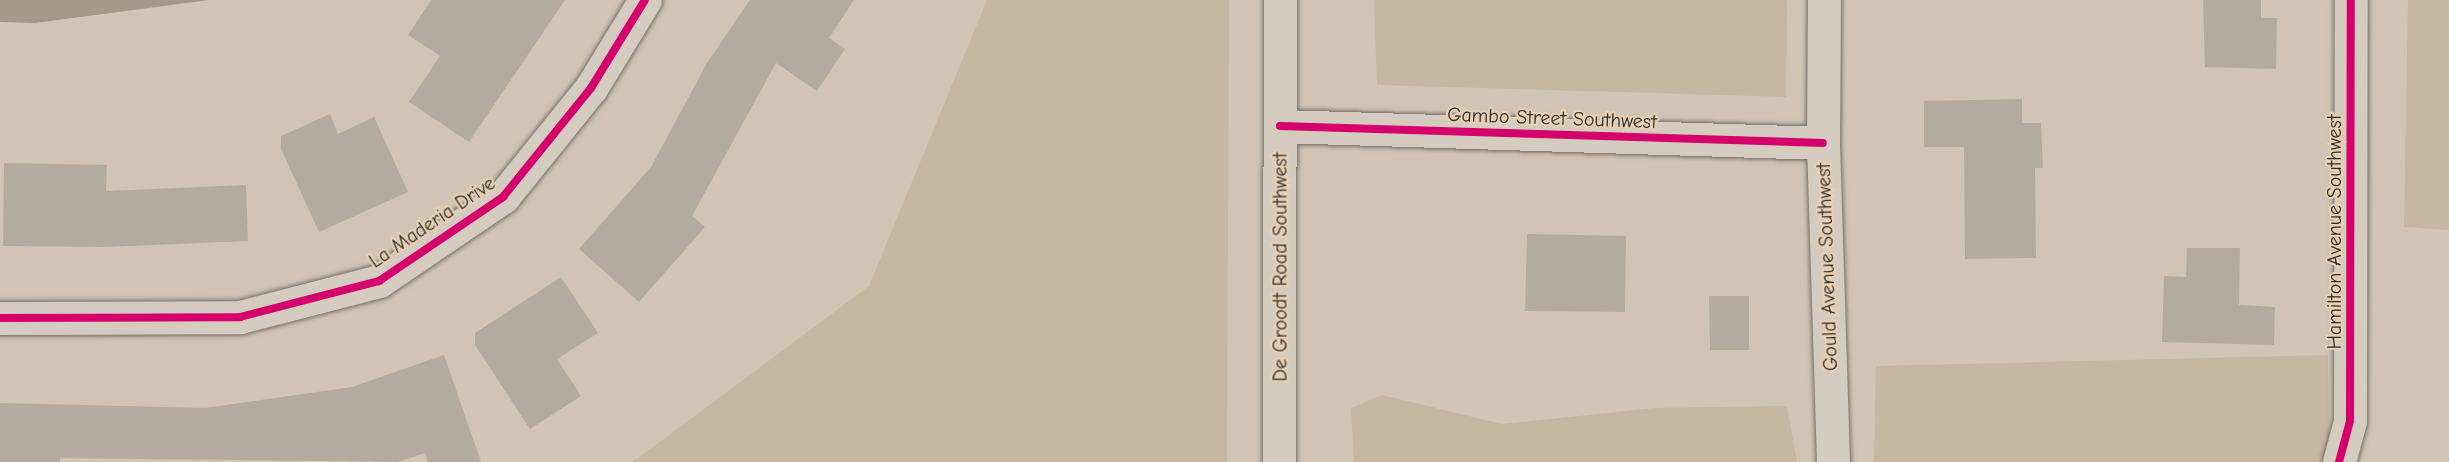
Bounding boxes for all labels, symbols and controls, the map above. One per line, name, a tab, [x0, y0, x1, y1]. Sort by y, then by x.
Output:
street label: Gambo Street Southwest	[1447, 102, 1657, 134]
street label: Hamilton Avenue Southwest	[2322, 114, 2346, 350]
street label: De Groodt Road Southwest	[1268, 152, 1292, 382]
street label: Gould Avenue Southwest	[1811, 162, 1843, 372]
street label: La Maderia Drive	[364, 171, 500, 273]

